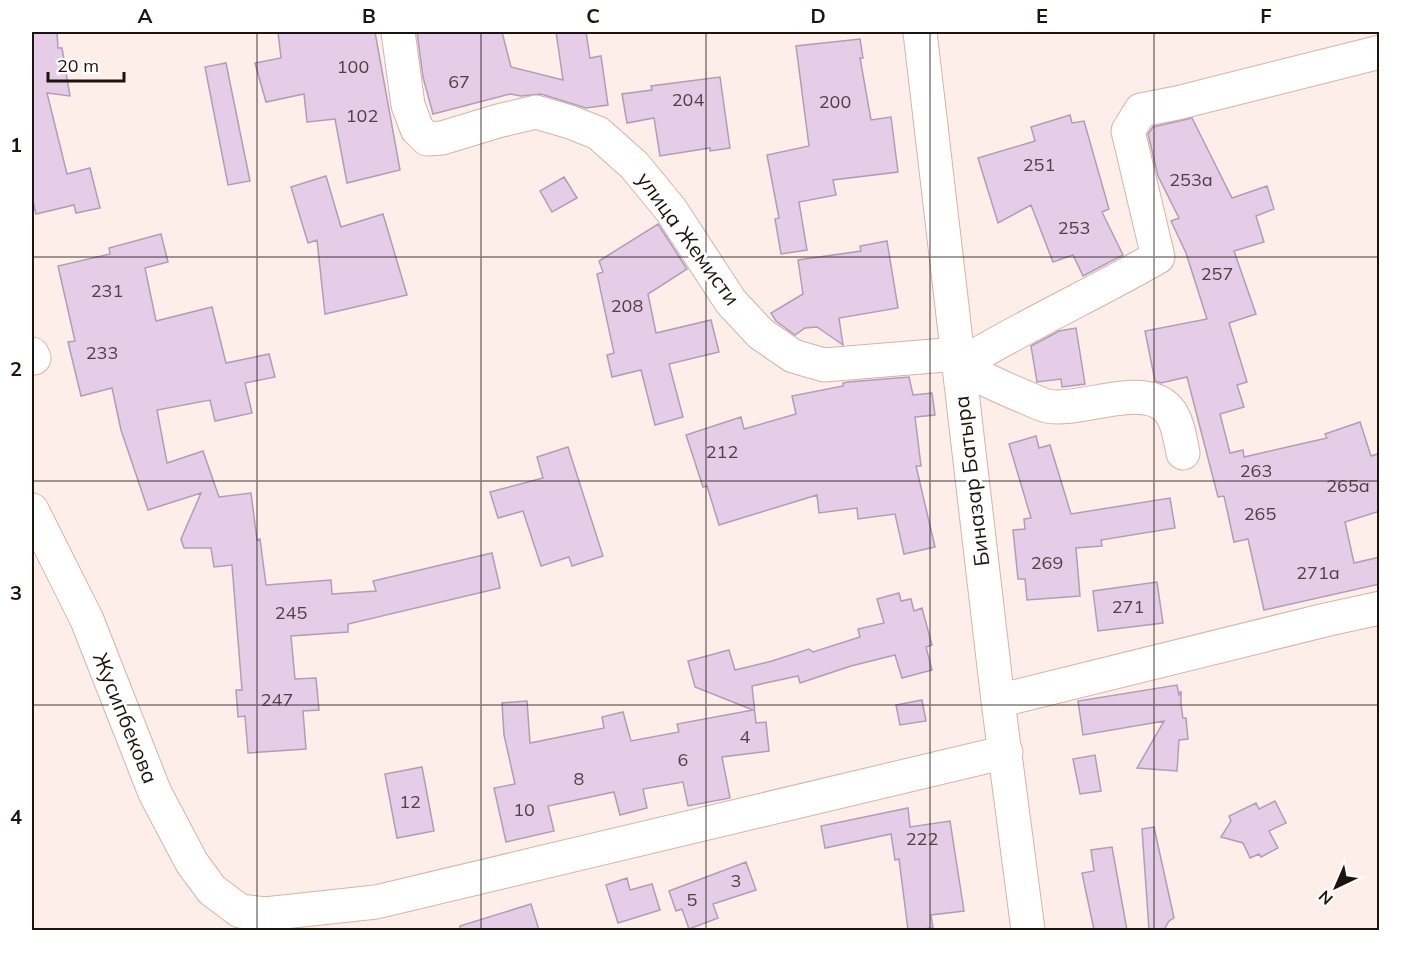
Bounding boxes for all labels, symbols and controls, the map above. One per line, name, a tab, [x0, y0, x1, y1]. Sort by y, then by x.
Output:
text: A	[138, 3, 153, 28]
text: B	[362, 3, 376, 28]
text: C	[586, 3, 600, 28]
text: D	[810, 3, 826, 28]
text: E	[1036, 3, 1048, 28]
text: F	[1260, 3, 1272, 28]
scale bar	[48, 45, 124, 83]
text: 20 m	[57, 54, 99, 77]
house number: 100	[337, 55, 369, 78]
house number: 67	[448, 70, 470, 93]
house number: 204	[672, 88, 704, 111]
house number: 200	[819, 90, 851, 113]
house number: 102	[346, 104, 378, 127]
text: 1	[10, 132, 22, 157]
house number: 251	[1023, 153, 1055, 176]
street label: улица Жемисти	[632, 167, 746, 310]
house number: 253а	[1169, 168, 1213, 191]
house number: 253	[1058, 216, 1090, 239]
house number: 257	[1201, 262, 1233, 285]
house number: 231	[91, 279, 123, 302]
house number: 208	[611, 294, 643, 317]
house number: 233	[86, 341, 118, 364]
text: 2	[10, 356, 22, 381]
street label: Биназар Батыра	[948, 394, 994, 568]
house number: 212	[706, 440, 738, 463]
house number: 263	[1240, 459, 1272, 482]
house number: 265а	[1326, 474, 1370, 497]
house number: 265	[1244, 502, 1276, 525]
house number: 269	[1031, 551, 1063, 574]
house number: 271а	[1296, 561, 1340, 584]
text: 3	[10, 580, 22, 605]
house number: 271	[1112, 595, 1144, 618]
house number: 245	[275, 601, 307, 624]
street label: Жусипбекова	[88, 648, 164, 787]
house number: 247	[261, 688, 293, 711]
house number: 4	[740, 725, 751, 748]
house number: 6	[678, 748, 688, 771]
house number: 8	[574, 767, 584, 790]
house number: 12	[399, 790, 421, 813]
house number: 10	[513, 798, 535, 821]
text: 4	[10, 804, 22, 829]
house number: 222	[906, 827, 938, 850]
north arrow	[1306, 857, 1366, 917]
house number: 3	[731, 869, 741, 892]
text: N	[1314, 886, 1337, 909]
house number: 5	[687, 888, 698, 911]

